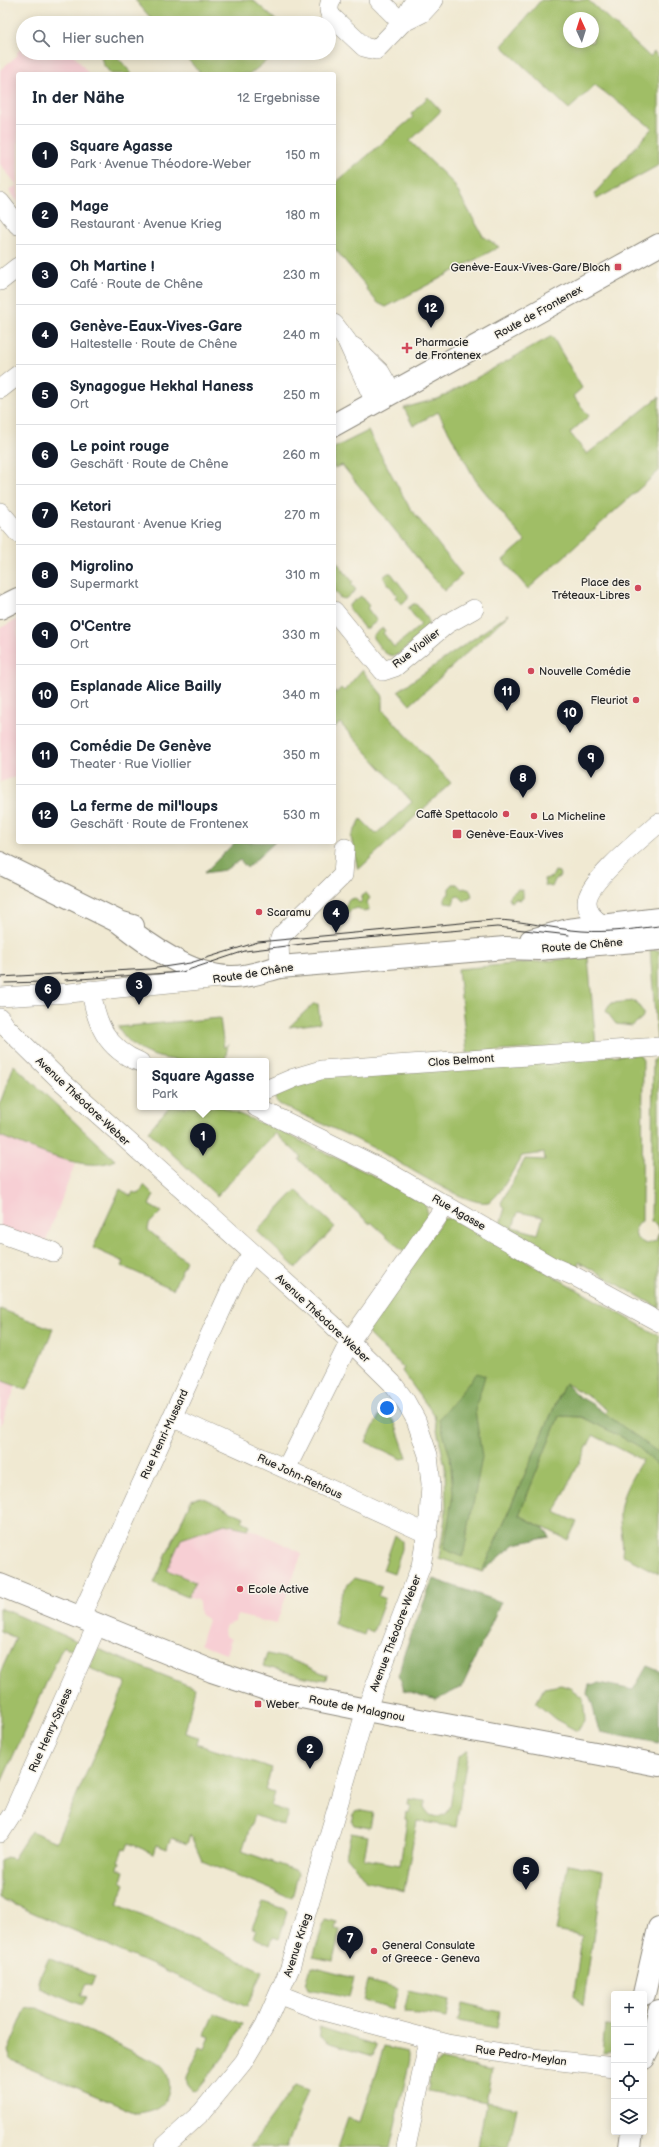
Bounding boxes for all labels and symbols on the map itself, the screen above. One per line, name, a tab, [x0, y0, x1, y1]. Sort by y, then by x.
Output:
north arrow	[563, 12, 599, 48]
place label: Genève-Eaux-Vives-Gare/Bloch	[451, 261, 610, 274]
marker: Genève-Eaux-Vives-Gare/Bloch	[613, 262, 623, 272]
street label: Route de Frontenex	[492, 283, 584, 342]
pin: 12	[418, 295, 444, 328]
place label: Pharmacie de Frontenex	[415, 336, 481, 362]
marker: Pharmacie de Frontenex	[402, 343, 412, 353]
place label: Place des Tréteaux-Libres	[552, 576, 631, 602]
marker: Place des Tréteaux-Libres	[633, 583, 643, 593]
street label: Rue Viollier	[390, 625, 443, 671]
place label: Nouvelle Comédie	[539, 665, 631, 678]
marker: Nouvelle Comédie	[526, 666, 536, 676]
pin: 11	[494, 678, 520, 711]
place label: Fleuriot	[590, 694, 629, 707]
marker: Fleuriot	[631, 695, 641, 705]
pin: 10	[557, 700, 583, 733]
pin: 9	[578, 745, 604, 778]
pin: 8	[510, 765, 536, 798]
place label: Caffè Spettacolo	[416, 808, 498, 821]
marker: Caffè Spettacolo	[501, 809, 511, 819]
place label: La Micheline	[542, 810, 606, 823]
marker: La Micheline	[529, 811, 539, 821]
marker: Genève-Eaux-Vives	[451, 828, 463, 840]
place label: Genève-Eaux-Vives	[466, 828, 564, 841]
pin: 4	[323, 900, 349, 933]
place label: Scaramu	[267, 906, 311, 919]
marker: Scaramu	[254, 907, 264, 917]
street label: Route de Chêne	[541, 935, 624, 956]
street label: Route de Chêne	[212, 961, 295, 986]
pin: 3	[126, 972, 152, 1005]
pin: 6	[35, 976, 61, 1009]
street label: Clos Belmont	[428, 1052, 495, 1069]
street label: Avenue Théodore-Weber	[33, 1054, 133, 1149]
pin: 1	[190, 1123, 216, 1156]
street label: Rue Agasse	[430, 1192, 488, 1233]
street label: Avenue Théodore-Weber	[273, 1271, 373, 1366]
street label: Rue Henri-Mussard	[138, 1387, 191, 1481]
your location	[377, 1398, 397, 1418]
street label: Rue John-Rehfous	[255, 1451, 345, 1502]
street label: Avenue Théodore-Weber	[367, 1572, 424, 1693]
place label: Ecole Active	[248, 1583, 309, 1596]
marker: Ecole Active	[235, 1584, 245, 1594]
street label: Rue Henry-Spiess	[26, 1686, 75, 1774]
street label: Route de Malagnou	[308, 1693, 406, 1724]
place label: Weber	[266, 1698, 300, 1711]
marker: Weber	[253, 1699, 263, 1709]
pin: 2	[297, 1736, 323, 1769]
pin: 5	[513, 1857, 539, 1890]
street label: Avenue Krieg	[281, 1912, 314, 1979]
pin: 7	[337, 1926, 363, 1959]
place label: General Consulate of Greece - Geneva	[382, 1939, 480, 1965]
marker: General Consulate of Greece - Geneva	[369, 1946, 379, 1956]
street label: Rue Pedro-Meylan	[474, 2043, 568, 2068]

